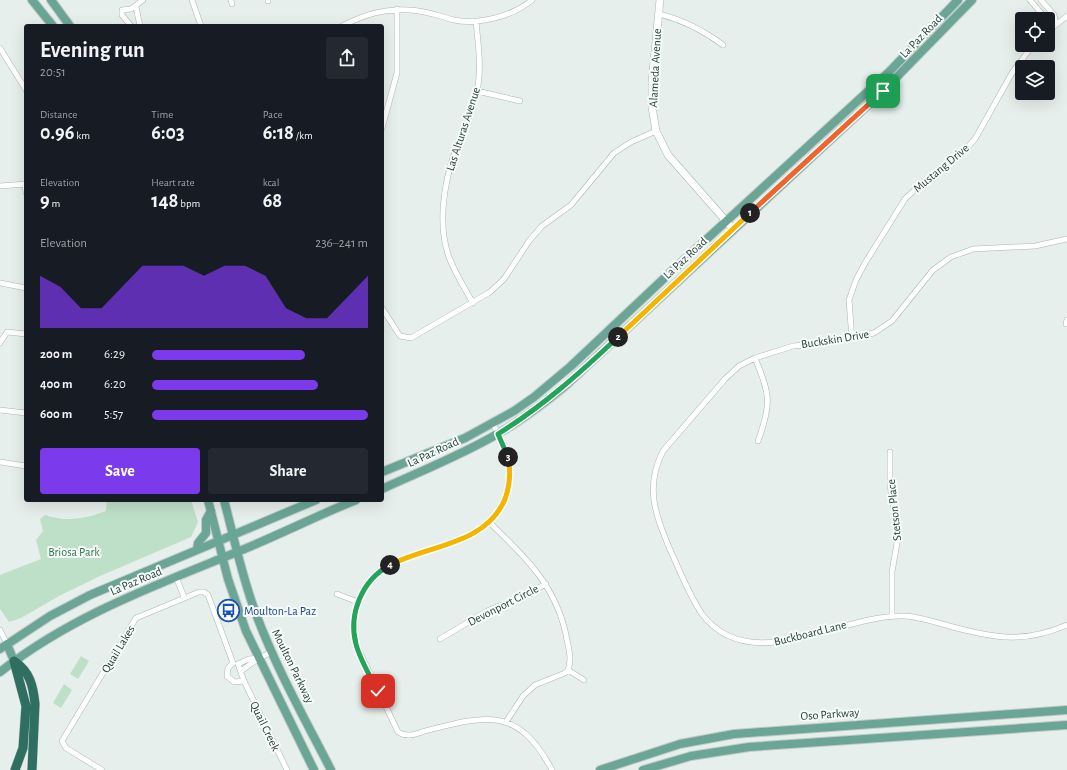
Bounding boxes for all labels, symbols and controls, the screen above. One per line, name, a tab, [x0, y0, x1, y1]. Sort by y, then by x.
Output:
street label: La Paz Road	[898, 12, 944, 60]
map controls	[1015, 12, 1055, 100]
button: locate	[1015, 12, 1055, 52]
street label: Alameda Avenue	[647, 28, 663, 108]
button: share	[326, 37, 368, 79]
text: Evening run	[40, 39, 145, 61]
button: layers	[1015, 60, 1055, 100]
text: 20:51	[40, 66, 66, 79]
pin	[866, 74, 900, 108]
icon: arrive	[872, 80, 894, 102]
street label: Las Alturas Avenue	[444, 86, 482, 172]
text: Distance	[40, 109, 77, 120]
text: Time	[151, 109, 173, 120]
text: Pace	[263, 109, 282, 120]
text: 0.96	[40, 123, 74, 143]
text: 6:03	[151, 123, 185, 143]
text: 6:18	[263, 123, 294, 143]
text: km	[74, 130, 90, 141]
text: /km	[294, 130, 313, 141]
street label: Mustang Drive	[911, 142, 971, 194]
text: Elevation	[40, 177, 80, 188]
text: Heart rate	[151, 177, 195, 188]
text: kcal	[263, 177, 279, 188]
text: 9	[40, 191, 50, 211]
text: 148	[151, 191, 178, 211]
text: 68	[263, 191, 282, 211]
text: m	[50, 198, 60, 209]
text: bpm	[178, 198, 200, 209]
pin: 1	[740, 203, 760, 223]
text: 1	[748, 207, 752, 218]
street label: La Paz Road	[661, 235, 709, 281]
text: Elevation	[40, 237, 87, 250]
text: 236–241 m	[315, 237, 368, 250]
pin: 2	[608, 327, 628, 347]
street label: Buckskin Drive	[800, 328, 870, 350]
text: 2	[615, 331, 621, 342]
text: 200 m	[40, 348, 72, 361]
text: 6:29	[104, 348, 125, 361]
text: 400 m	[40, 378, 73, 391]
text: 6:20	[104, 378, 126, 391]
text: 600 m	[40, 408, 72, 421]
text: 5:57	[104, 408, 123, 421]
street label: La Paz Road	[406, 435, 460, 469]
pin: 3	[498, 447, 518, 467]
button: Save	[40, 448, 200, 494]
button: Share	[208, 448, 368, 494]
text: 3	[506, 451, 510, 462]
street label: Stetson Place	[885, 479, 903, 541]
park label: Briosa Park	[48, 546, 100, 558]
pin: 4	[380, 555, 400, 575]
text: 4	[387, 559, 393, 570]
street label: La Paz Road	[108, 565, 164, 597]
street label: Devonport Circle	[466, 582, 540, 628]
bus stop icon: Moulton-La Paz	[215, 598, 241, 624]
place label: Moulton-La Paz	[244, 605, 316, 617]
street label: Buckboard Lane	[772, 618, 848, 648]
street label: Quail Lakes	[99, 623, 138, 675]
street label: Moulton Parkway	[269, 627, 316, 705]
pin	[361, 674, 395, 708]
icon: check	[367, 680, 389, 702]
street label: Quail Creek	[247, 699, 282, 754]
street label: Oso Parkway	[800, 706, 860, 723]

